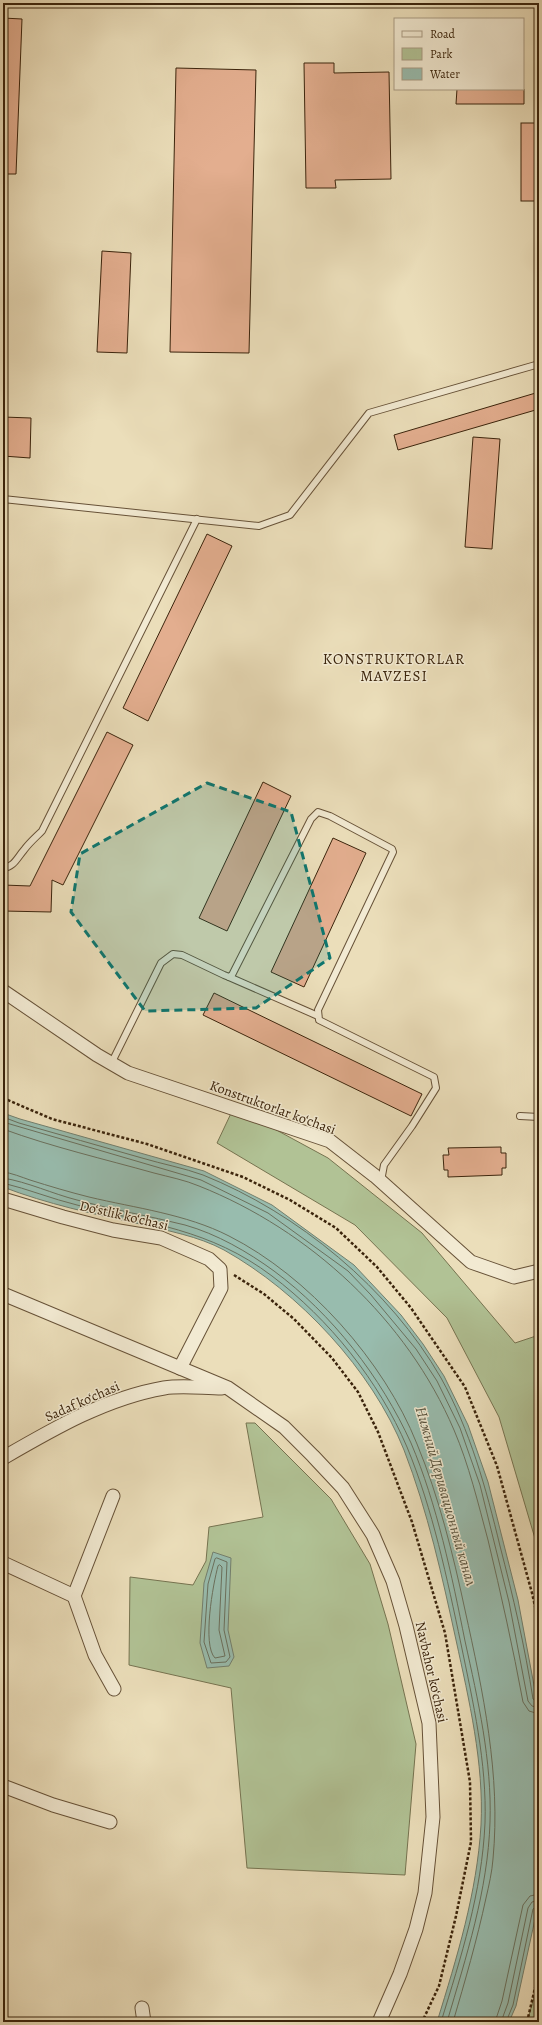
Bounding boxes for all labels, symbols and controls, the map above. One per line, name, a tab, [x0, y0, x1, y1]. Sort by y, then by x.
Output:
legend	[394, 18, 524, 90]
text: Road	[430, 26, 456, 42]
text: Park	[430, 46, 453, 62]
text: Water	[429, 66, 460, 82]
district label: KONSTRUKTORLAR MAVZESI	[323, 649, 465, 686]
street label: Konstruktorlar ko‘chasi	[207, 1076, 339, 1139]
street label: Do‘stlik ko‘chasi	[78, 1196, 170, 1235]
street label: Sadaf ko‘chasi	[42, 1377, 123, 1426]
water label: Нижний Деривационный канал	[411, 1404, 481, 1588]
street label: Navbahor ko‘chasi	[411, 1620, 452, 1725]

